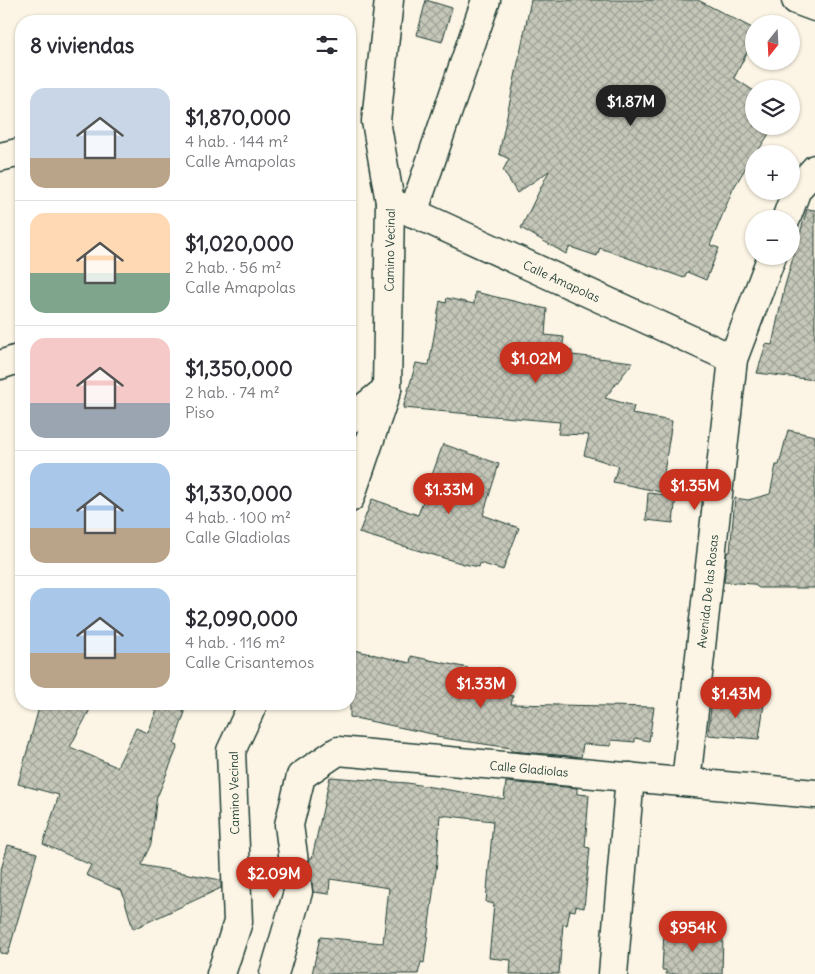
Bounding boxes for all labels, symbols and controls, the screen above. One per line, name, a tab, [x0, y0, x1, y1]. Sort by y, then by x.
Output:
north arrow	[745, 15, 800, 70]
map controls	[745, 15, 800, 265]
icon: filters	[313, 31, 341, 59]
text: 8 viviendas	[30, 32, 134, 59]
button: layers	[745, 80, 800, 135]
pin: $1.87M	[590, 84, 672, 127]
text: $1.87M	[607, 91, 655, 111]
text: $1,870,000	[185, 104, 291, 131]
icon: home	[70, 108, 130, 168]
text: 4 hab. · 144 m²	[185, 131, 288, 151]
button: +	[745, 145, 800, 200]
text: Calle Amapolas	[185, 151, 296, 171]
street label: Camino Vecinal	[381, 208, 397, 292]
button: −	[745, 210, 800, 265]
text: $1,020,000	[185, 230, 294, 257]
icon: home	[70, 233, 130, 293]
text: 2 hab. · 56 m²	[185, 257, 282, 277]
street label: Calle Amapolas	[521, 257, 603, 305]
text: Calle Amapolas	[185, 277, 296, 297]
pin: $1.02M	[495, 342, 577, 384]
text: $1.02M	[511, 348, 561, 368]
text: $1,350,000	[185, 355, 293, 382]
icon: home	[70, 358, 130, 418]
text: 2 hab. · 74 m²	[185, 382, 280, 402]
text: Piso	[185, 402, 214, 422]
pin: $1.35M	[654, 468, 736, 511]
pin: $1.33M	[408, 472, 490, 515]
text: $1.35M	[670, 475, 720, 495]
text: $1.33M	[424, 479, 474, 499]
text: $1,330,000	[185, 480, 293, 507]
icon: home	[70, 483, 130, 543]
text: 4 hab. · 100 m²	[185, 507, 291, 527]
text: Calle Gladiolas	[185, 527, 290, 547]
street label: Avenida De las Rosas	[693, 534, 721, 649]
text: $2,090,000	[185, 605, 298, 632]
icon: home	[70, 608, 130, 668]
text: 4 hab. · 116 m²	[185, 632, 286, 652]
text: Calle Crisantemos	[185, 652, 314, 672]
pin: $1.33M	[440, 666, 522, 709]
text: $1.33M	[456, 673, 506, 693]
pin: $1.43M	[695, 676, 777, 719]
text: $1.43M	[711, 683, 761, 703]
street label: Camino Vecinal	[226, 751, 242, 835]
street label: Calle Gladiolas	[489, 757, 569, 779]
pin: $2.09M	[233, 856, 315, 899]
text: $2.09M	[247, 863, 301, 883]
pin: $954K	[658, 910, 728, 953]
text: $954K	[670, 917, 716, 937]

